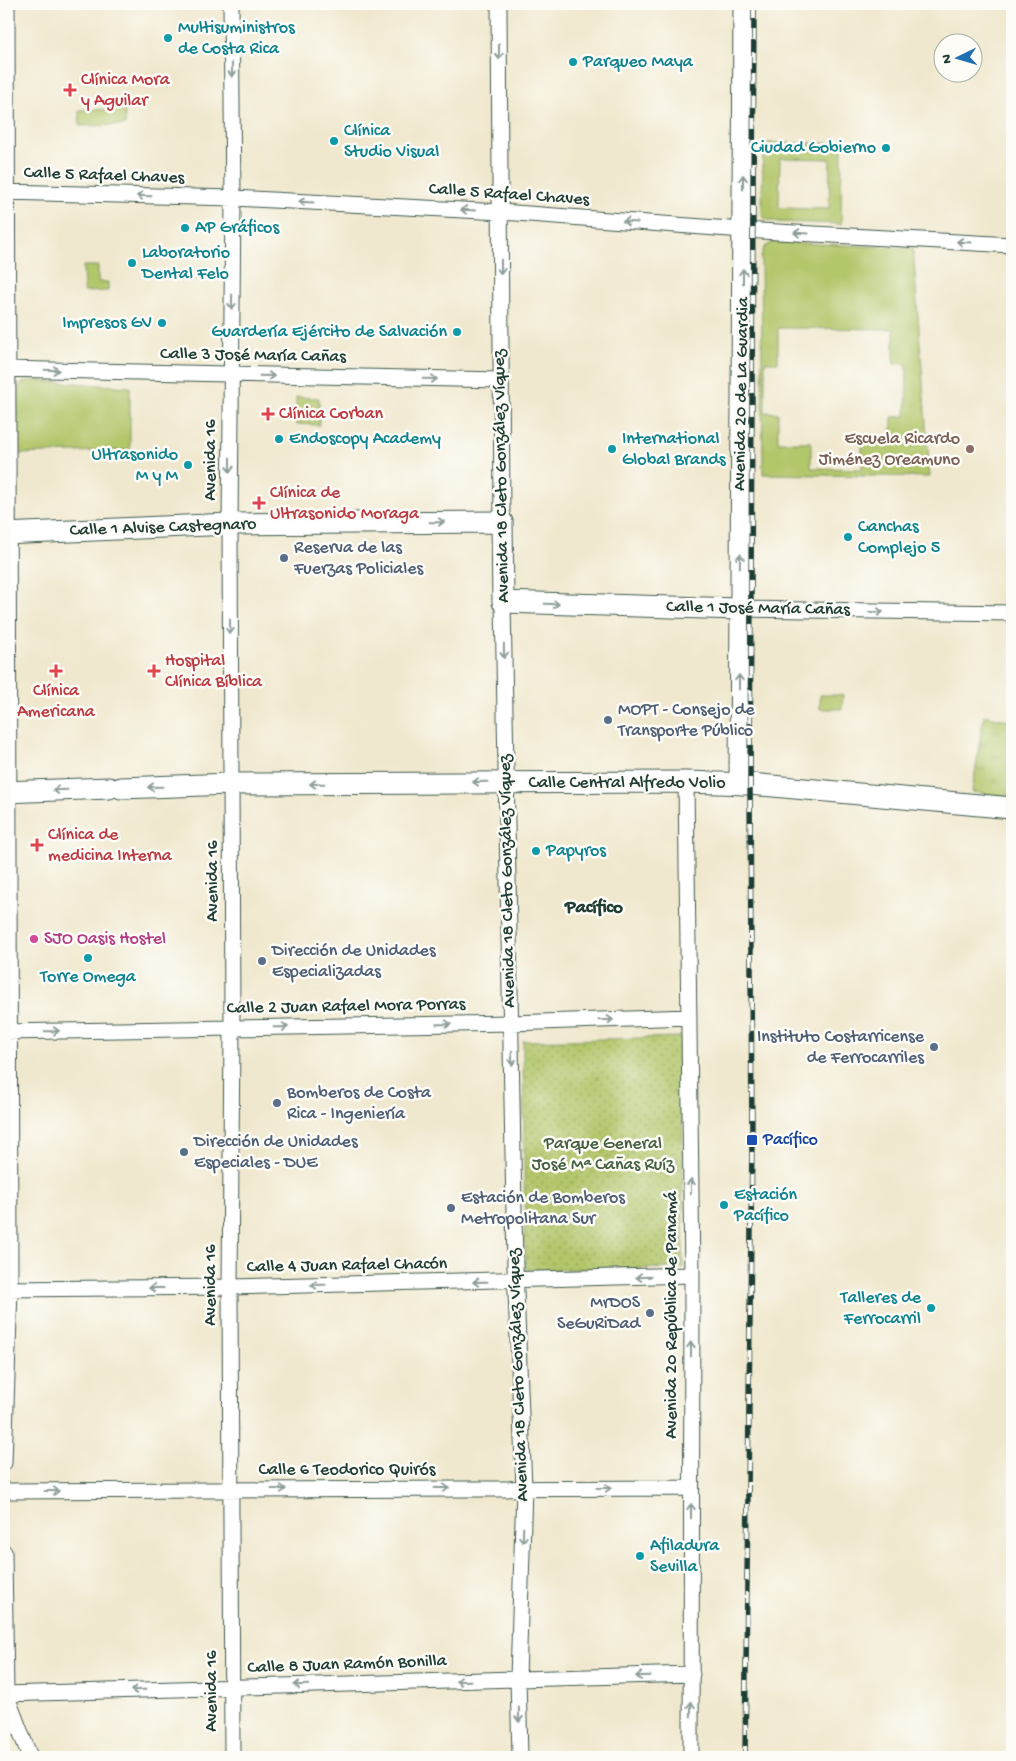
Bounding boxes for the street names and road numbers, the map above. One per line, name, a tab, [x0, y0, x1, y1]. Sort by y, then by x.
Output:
street label: Calle 5 Rafael Chaves	[23, 163, 186, 189]
street label: Calle 5 Rafael Chaves	[428, 179, 591, 211]
street label: Avenida 20 de La Guardia	[730, 296, 754, 491]
street label: Calle 3 José María Cañas	[160, 344, 347, 368]
street label: Avenida 18 Cleto González Víquez	[489, 348, 515, 603]
street label: Avenida 16	[201, 418, 222, 501]
street label: Calle 1 Alvise Castegnaro	[69, 514, 257, 542]
street label: Calle 1 José María Cañas	[666, 597, 851, 621]
street label: Avenida 18 Cleto González Víquez	[495, 753, 521, 1008]
street label: Calle Central Alfredo Volio	[528, 773, 726, 794]
street label: Avenida 16	[203, 839, 224, 922]
street label: Calle 2 Juan Rafael Mora Porras	[227, 994, 467, 1020]
street label: Avenida 20 República de Panamá	[662, 1190, 683, 1439]
street label: Avenida 16	[201, 1243, 222, 1326]
street label: Avenida 18 Cleto González Víquez	[504, 1247, 534, 1502]
street label: Calle 4 Juan Rafael Chacón	[246, 1254, 448, 1278]
street label: Calle 6 Teodorico Quirós	[259, 1460, 437, 1481]
street label: Avenida 16	[202, 1649, 223, 1732]
street label: Calle 8 Juan Ramón Bonilla	[247, 1651, 448, 1679]

